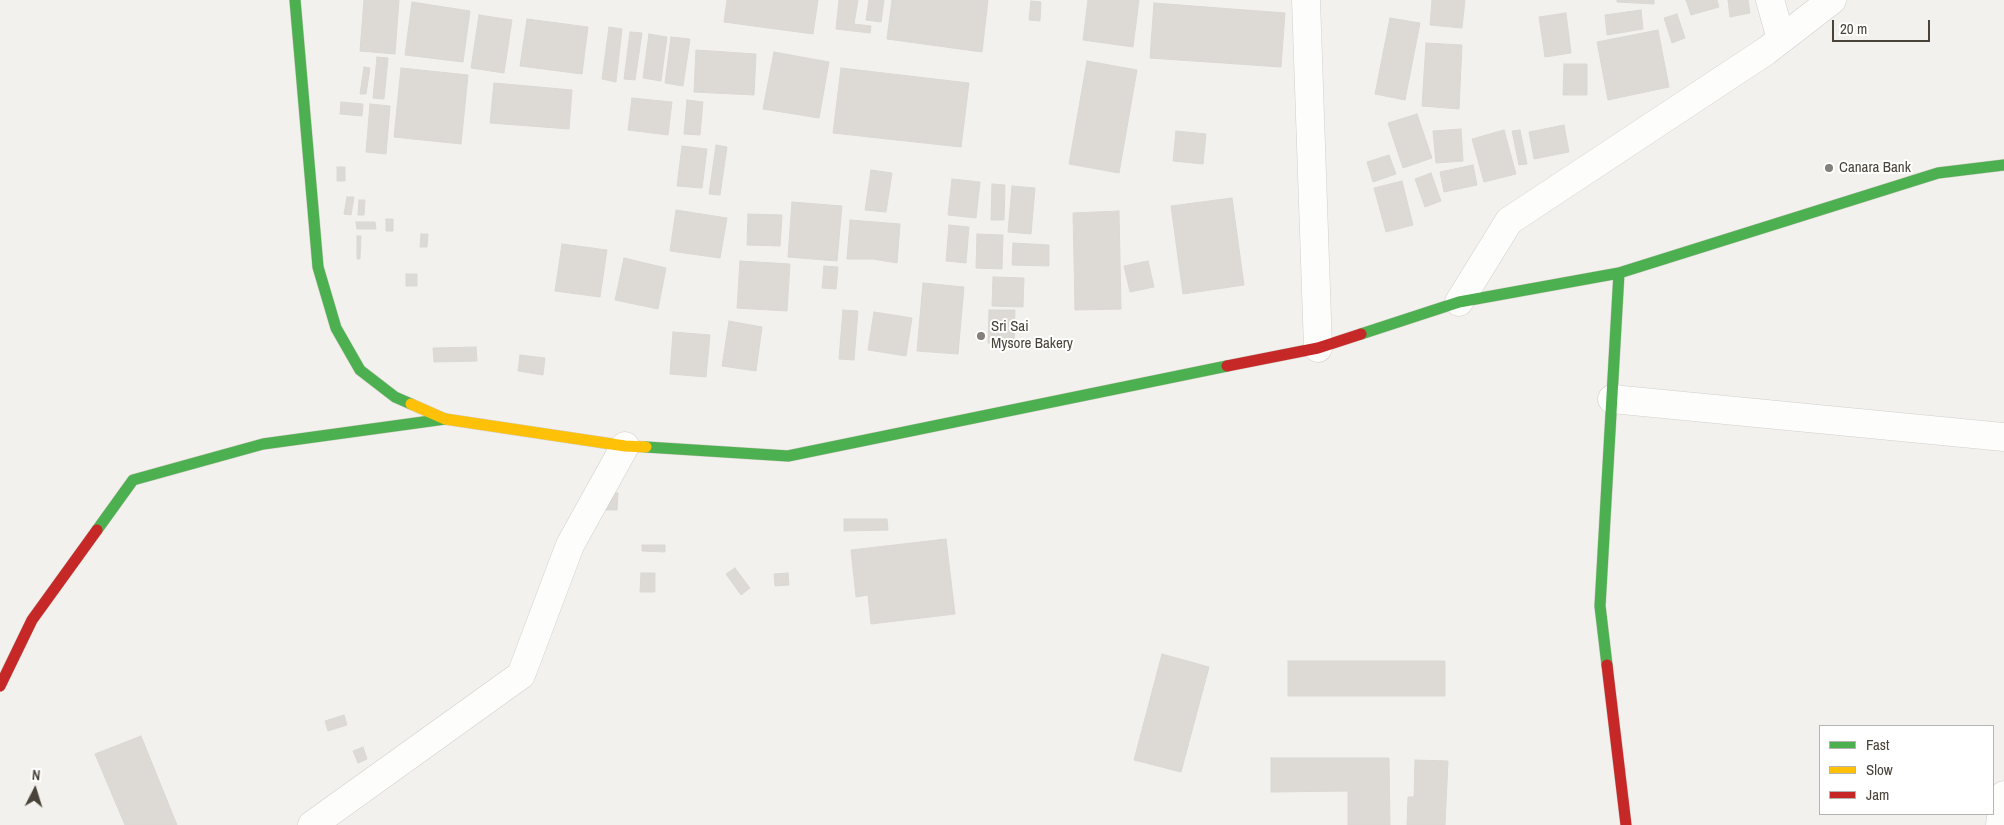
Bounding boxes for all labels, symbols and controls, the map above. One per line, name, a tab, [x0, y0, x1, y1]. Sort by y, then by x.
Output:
scale bar	[1834, 10, 1932, 42]
text: 20 m	[1840, 18, 1867, 39]
place label: Canara Bank	[1839, 159, 1911, 177]
marker: Canara Bank	[1823, 162, 1835, 174]
place label: Sri Sai Mysore Bakery	[991, 318, 1073, 353]
marker: Sri Sai Mysore Bakery	[975, 330, 987, 342]
legend	[1819, 725, 1994, 815]
text: Fast	[1866, 734, 1889, 755]
text: Slow	[1866, 759, 1893, 780]
north arrow	[10, 765, 60, 815]
text: N	[31, 766, 41, 784]
text: Jam	[1866, 784, 1889, 805]

